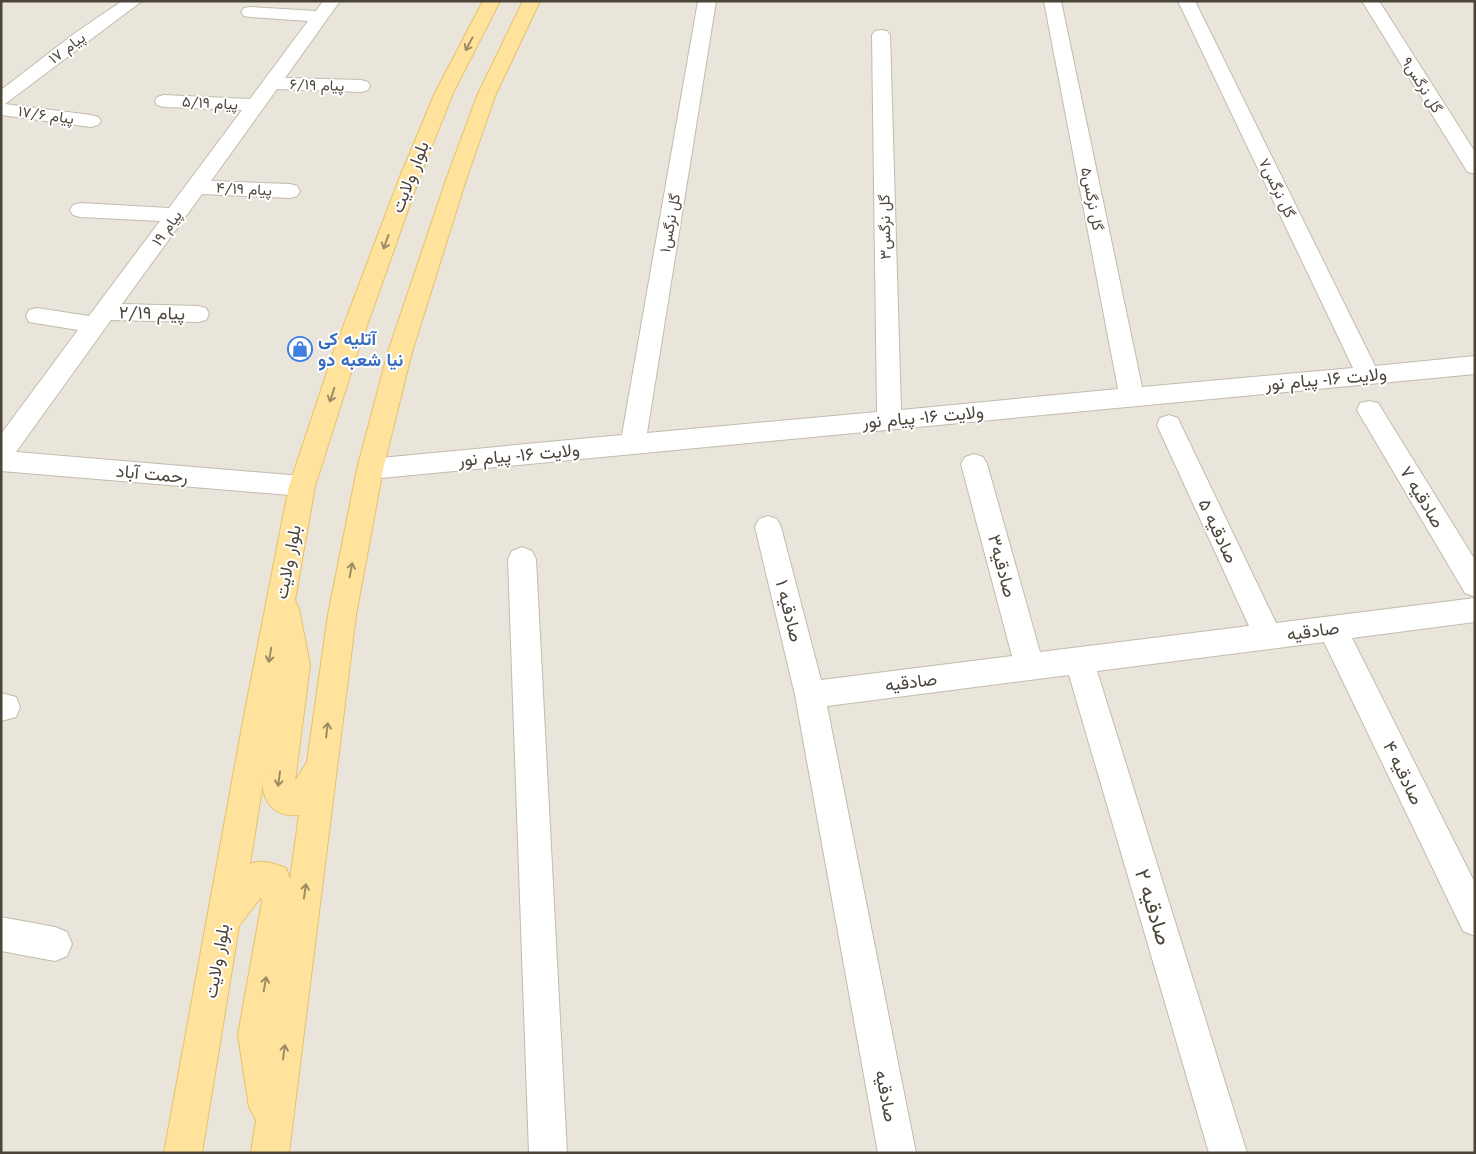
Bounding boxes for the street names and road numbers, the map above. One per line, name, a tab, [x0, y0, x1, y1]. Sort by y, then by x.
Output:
street label: پیام ۱۷	[44, 27, 90, 69]
street label: گل نرگس۹	[1396, 53, 1448, 118]
street label: پیام ۶/۱۹	[289, 73, 345, 97]
street label: پیام ۵/۱۹	[181, 91, 239, 115]
street label: پیام ۱۷/۶	[17, 100, 75, 130]
street label: بلوار ولایت	[384, 137, 436, 217]
street label: گل نرگس۷	[1253, 154, 1301, 222]
street label: گل نرگس۵	[1075, 166, 1109, 233]
street label: پیام ۴/۱۹	[216, 177, 272, 201]
street label: گل نرگس۱	[654, 191, 686, 254]
street label: گل نرگس۳	[873, 194, 897, 260]
street label: پیام ۱۹	[146, 206, 188, 250]
street label: پیام ۲/۱۹	[119, 299, 185, 327]
street label: ولایت ۱۶- پیام نور	[1263, 361, 1388, 397]
street label: ولایت ۱۶- پیام نور	[860, 399, 985, 435]
street label: ولایت ۱۶- پیام نور	[456, 437, 581, 473]
street label: رحمت آباد	[115, 458, 189, 490]
street label: صادقیه ۷	[1393, 461, 1451, 533]
street label: صادقیه ۵	[1192, 494, 1244, 568]
street label: بلوار ولایت	[268, 523, 308, 601]
street label: صادقیه۳	[981, 532, 1023, 600]
street label: صادقیه ۱	[769, 577, 809, 645]
street label: صادقیه	[1285, 614, 1341, 648]
street label: صادقیه	[883, 666, 939, 698]
street label: صادقیه ۴	[1376, 737, 1430, 809]
street label: صادقیه ۲	[1127, 865, 1179, 949]
street label: بلوار ولایت	[198, 922, 236, 1000]
street label: صادقیه	[868, 1068, 904, 1124]

